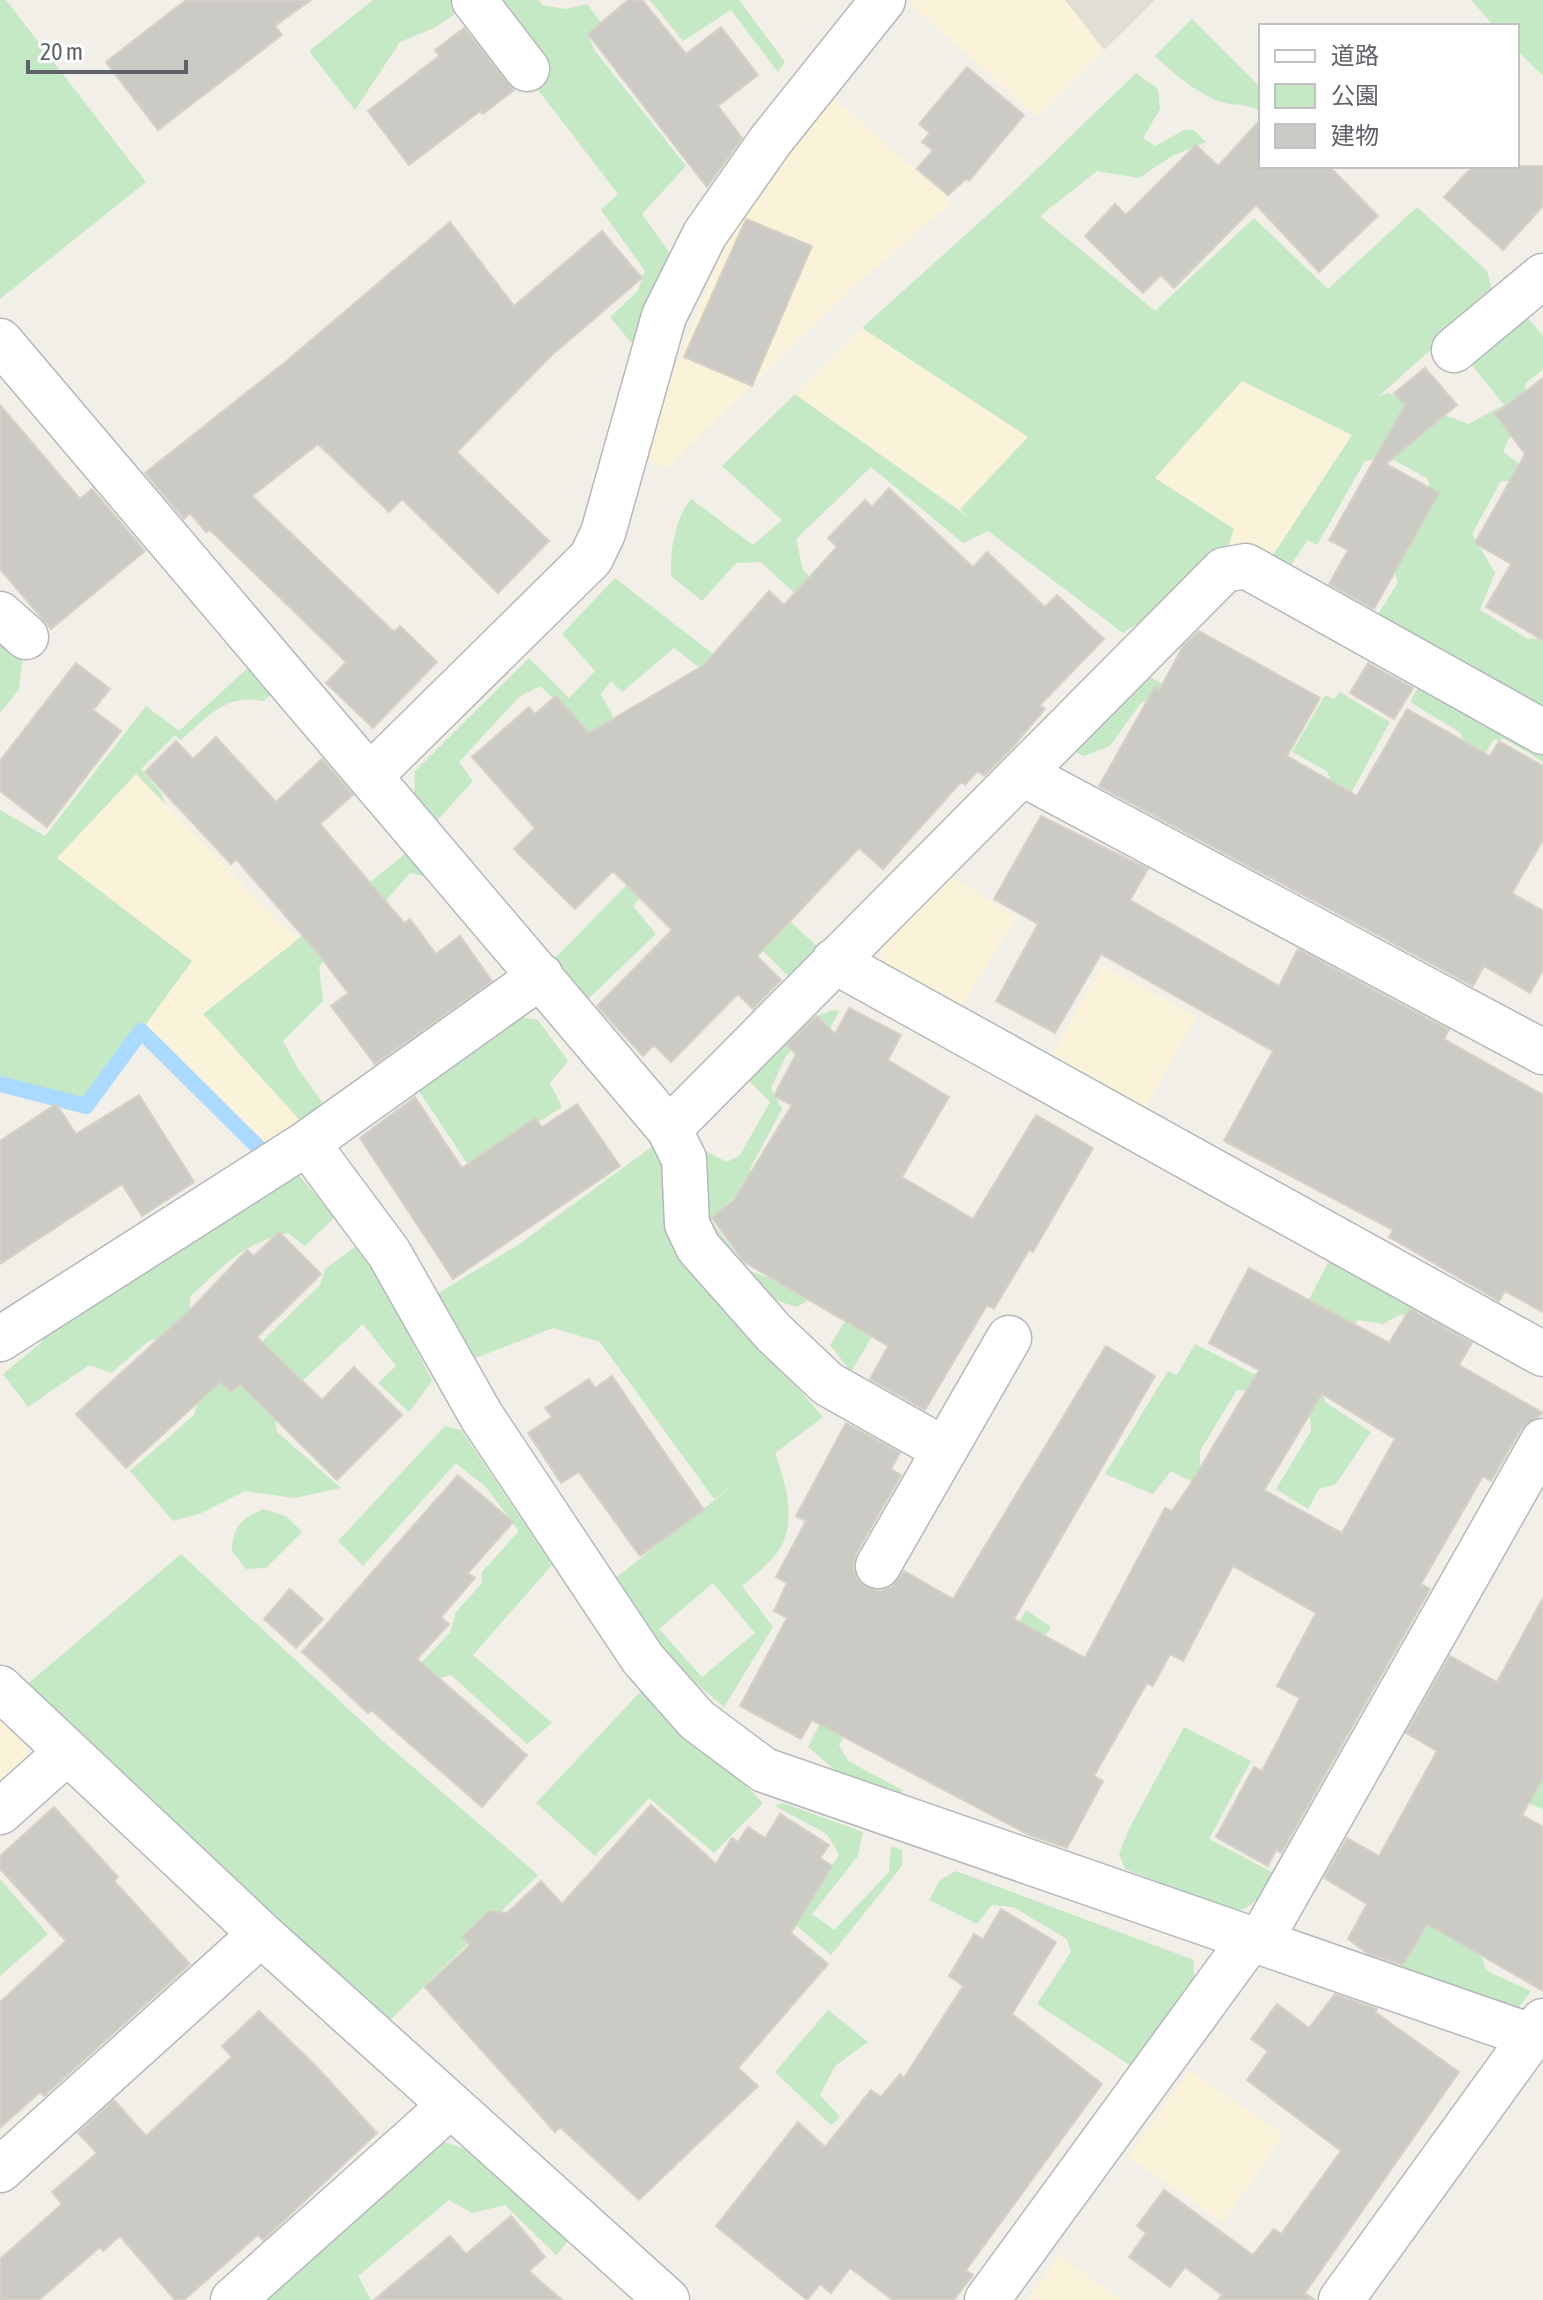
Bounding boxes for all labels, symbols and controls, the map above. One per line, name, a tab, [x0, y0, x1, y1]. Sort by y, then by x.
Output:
scale bar	[28, 24, 186, 74]
legend	[1259, 24, 1519, 168]
text: 20 m	[40, 38, 83, 65]
text: 道路	[1331, 42, 1379, 69]
text: 公園	[1331, 82, 1379, 109]
text: 建物	[1331, 122, 1379, 149]

